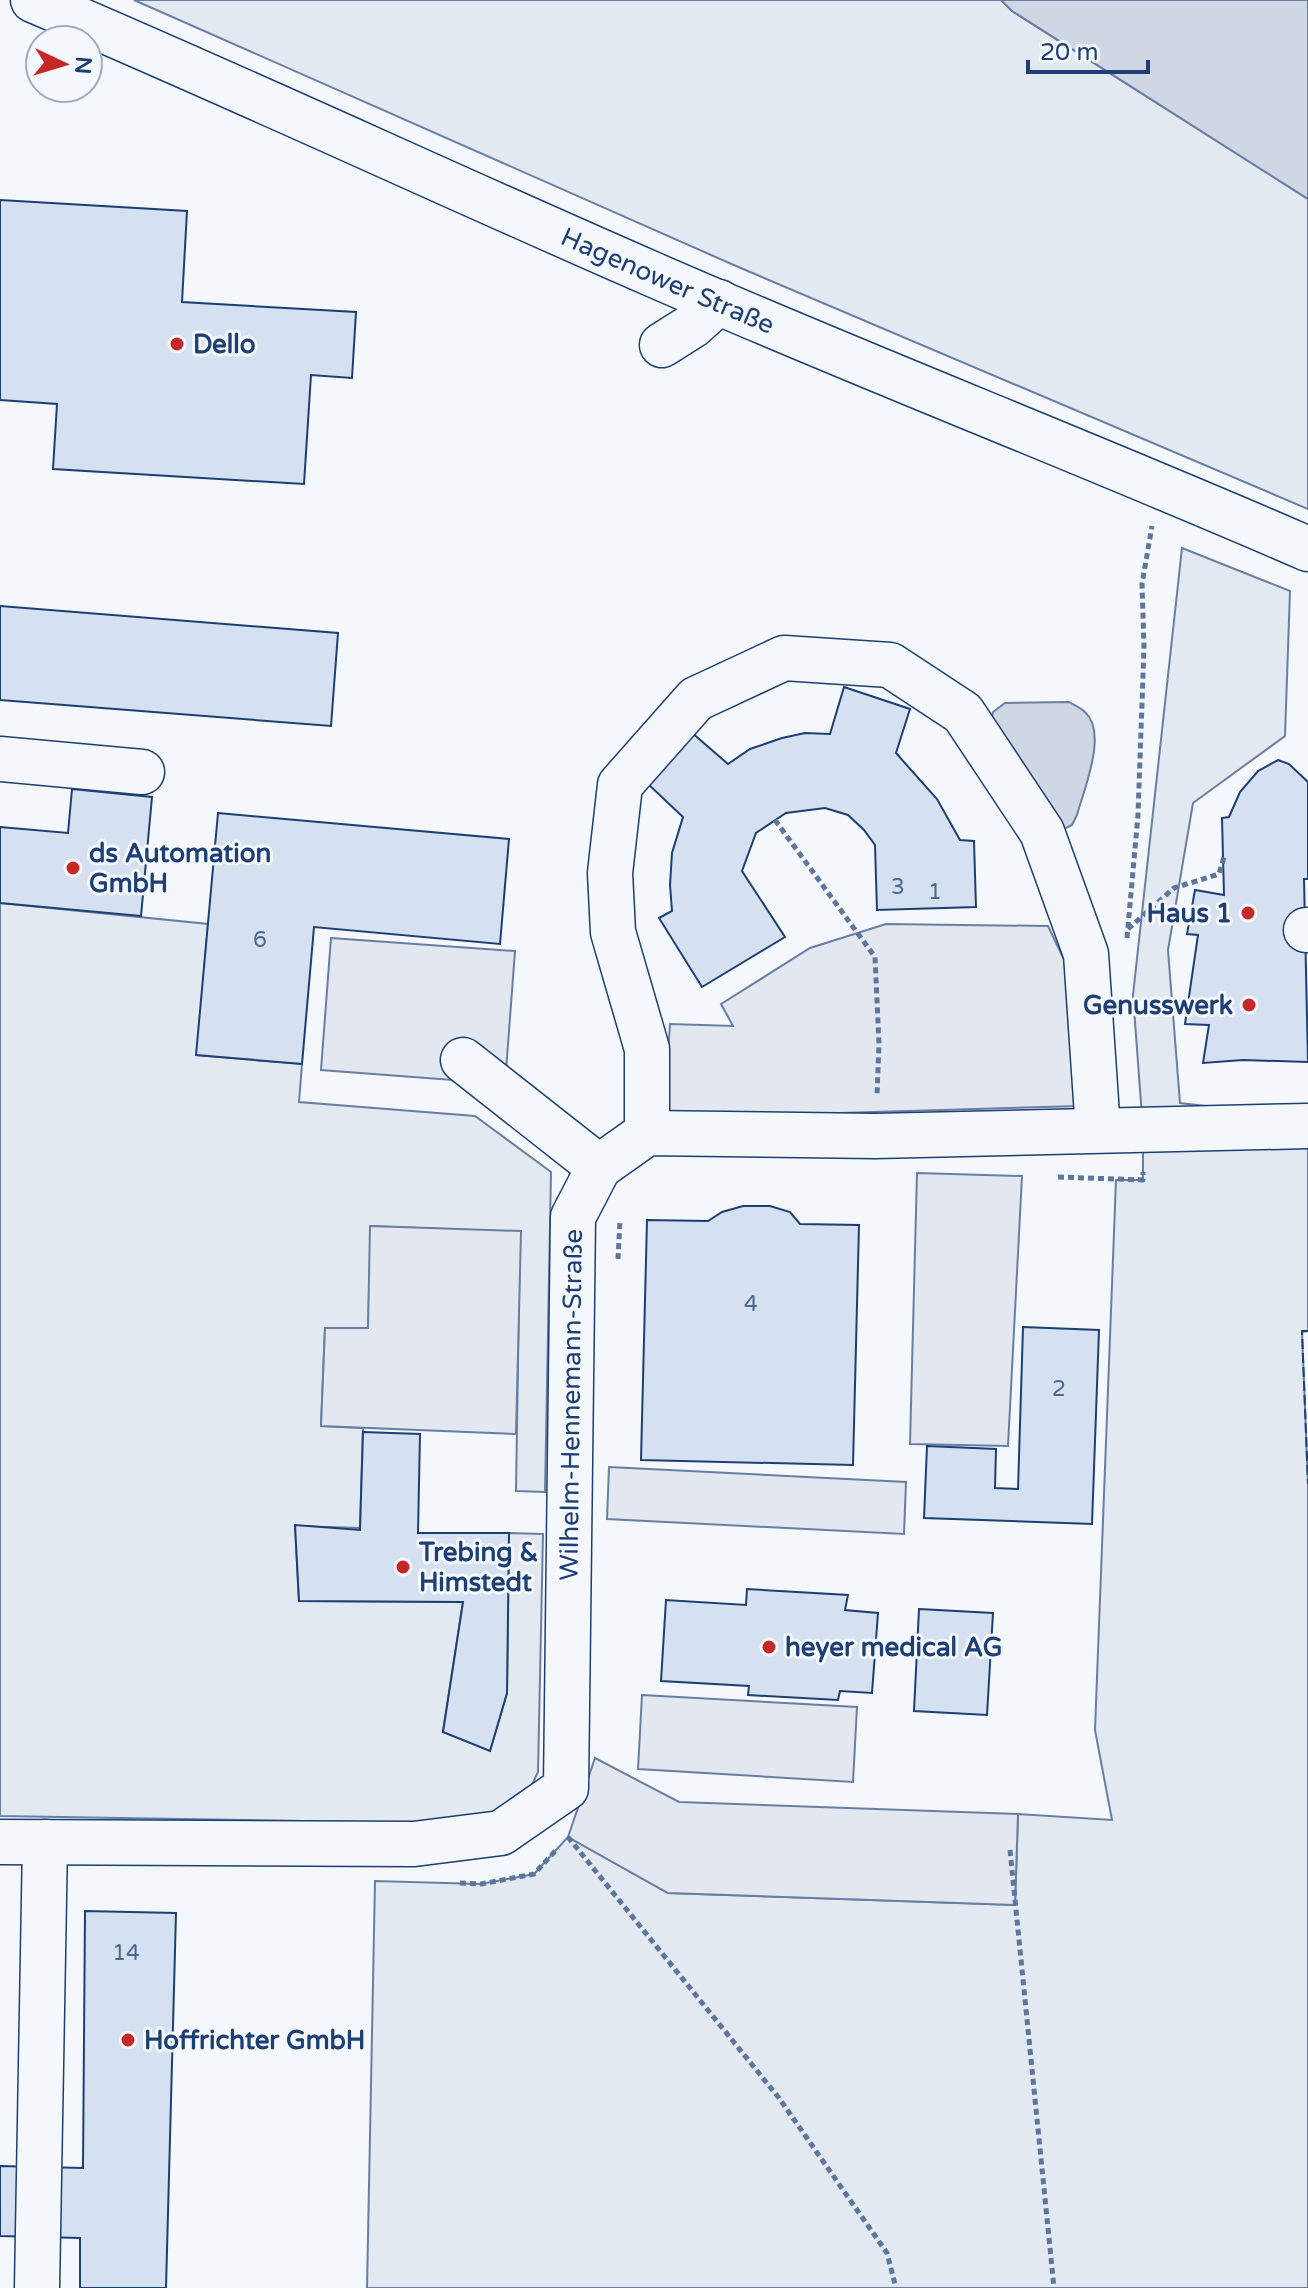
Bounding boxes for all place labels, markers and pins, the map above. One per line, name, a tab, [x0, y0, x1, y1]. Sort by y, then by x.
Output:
place label: Dello	[193, 329, 256, 360]
marker: Dello	[168, 335, 186, 353]
place label: ds Automation GmbH	[89, 838, 271, 899]
marker: ds Automation GmbH	[64, 859, 82, 877]
place label: Haus 1	[1146, 898, 1232, 929]
marker: Haus 1	[1239, 904, 1257, 922]
place label: Genusswerk	[1083, 990, 1233, 1021]
marker: Genusswerk	[1240, 996, 1258, 1014]
place label: Trebing & Himstedt	[418, 1537, 538, 1598]
marker: Trebing & Himstedt	[394, 1558, 412, 1576]
place label: heyer medical AG	[785, 1632, 1003, 1663]
marker: heyer medical AG	[760, 1638, 778, 1656]
place label: Hoffrichter GmbH	[144, 2025, 365, 2056]
marker: Hoffrichter GmbH	[119, 2031, 137, 2049]

